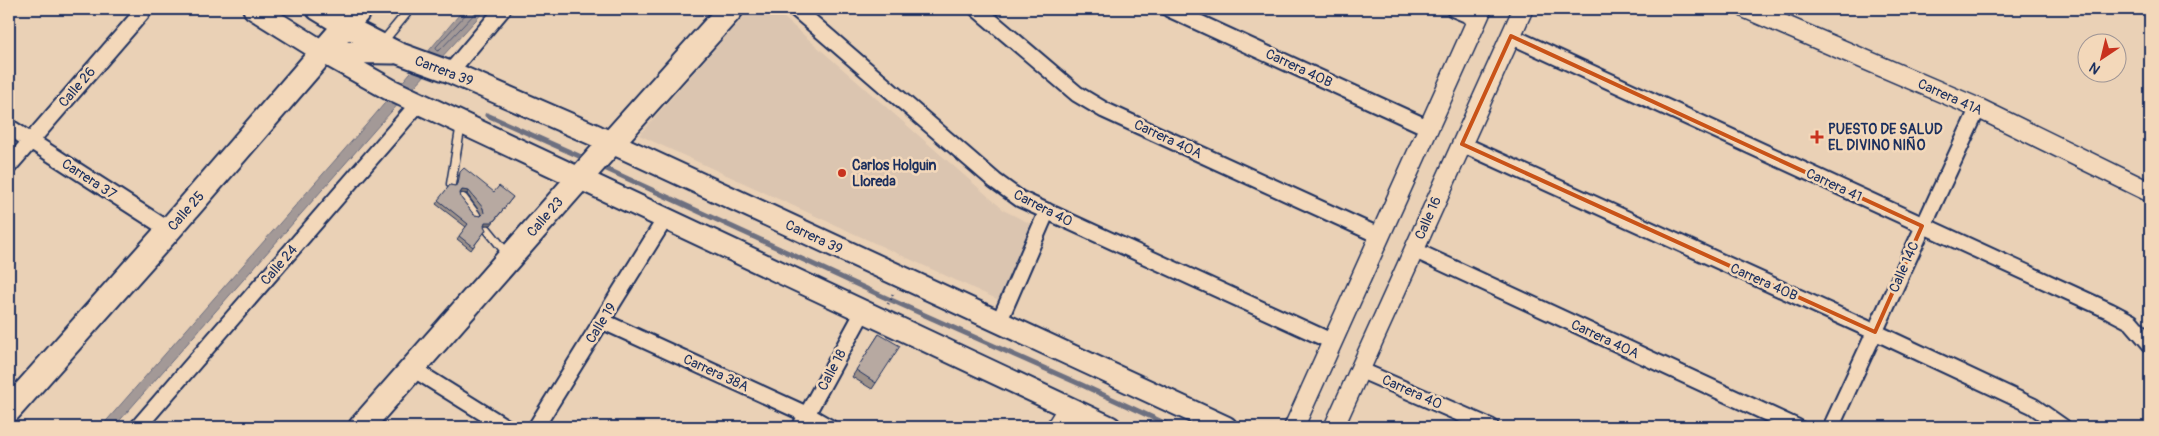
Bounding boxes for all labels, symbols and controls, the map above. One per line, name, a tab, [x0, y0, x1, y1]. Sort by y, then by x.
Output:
north arrow	[2076, 32, 2126, 82]
street label: Carrera 40B	[1263, 45, 1335, 91]
street label: Carrera 39	[412, 52, 476, 90]
text: N	[2086, 59, 2104, 78]
street label: Calle 26	[55, 63, 99, 111]
street label: Carrera 41A	[1915, 75, 1985, 119]
street label: Carrera 40A	[1131, 116, 1205, 162]
place label: PUESTO DE SALUD EL DIVINO NIÑO	[1828, 121, 1943, 154]
marker: PUESTO DE SALUD EL DIVINO NIÑO	[1810, 130, 1824, 144]
street label: Carrera 37	[59, 155, 120, 203]
place label: Carlos Holguin Lloreda	[852, 157, 936, 190]
street label: Carrera 41	[1803, 165, 1865, 205]
marker: Carlos Holguin Lloreda	[836, 167, 848, 179]
street label: Carrera 40	[1011, 186, 1075, 230]
street label: Calle 25	[164, 188, 208, 234]
street label: Calle 23	[523, 194, 567, 240]
street label: Calle 16	[1411, 194, 1445, 242]
street label: Carrera 39	[783, 216, 845, 258]
street label: Calle 14C	[1885, 239, 1923, 295]
street label: Calle 24	[257, 241, 301, 289]
street label: Carrera 40B	[1728, 260, 1800, 304]
street label: Calle 19	[582, 300, 620, 346]
street label: Carrera 40A	[1568, 316, 1642, 362]
street label: Calle 18	[814, 346, 850, 394]
street label: Carrera 38A	[681, 350, 751, 396]
street label: Carrera 40	[1379, 371, 1445, 413]

